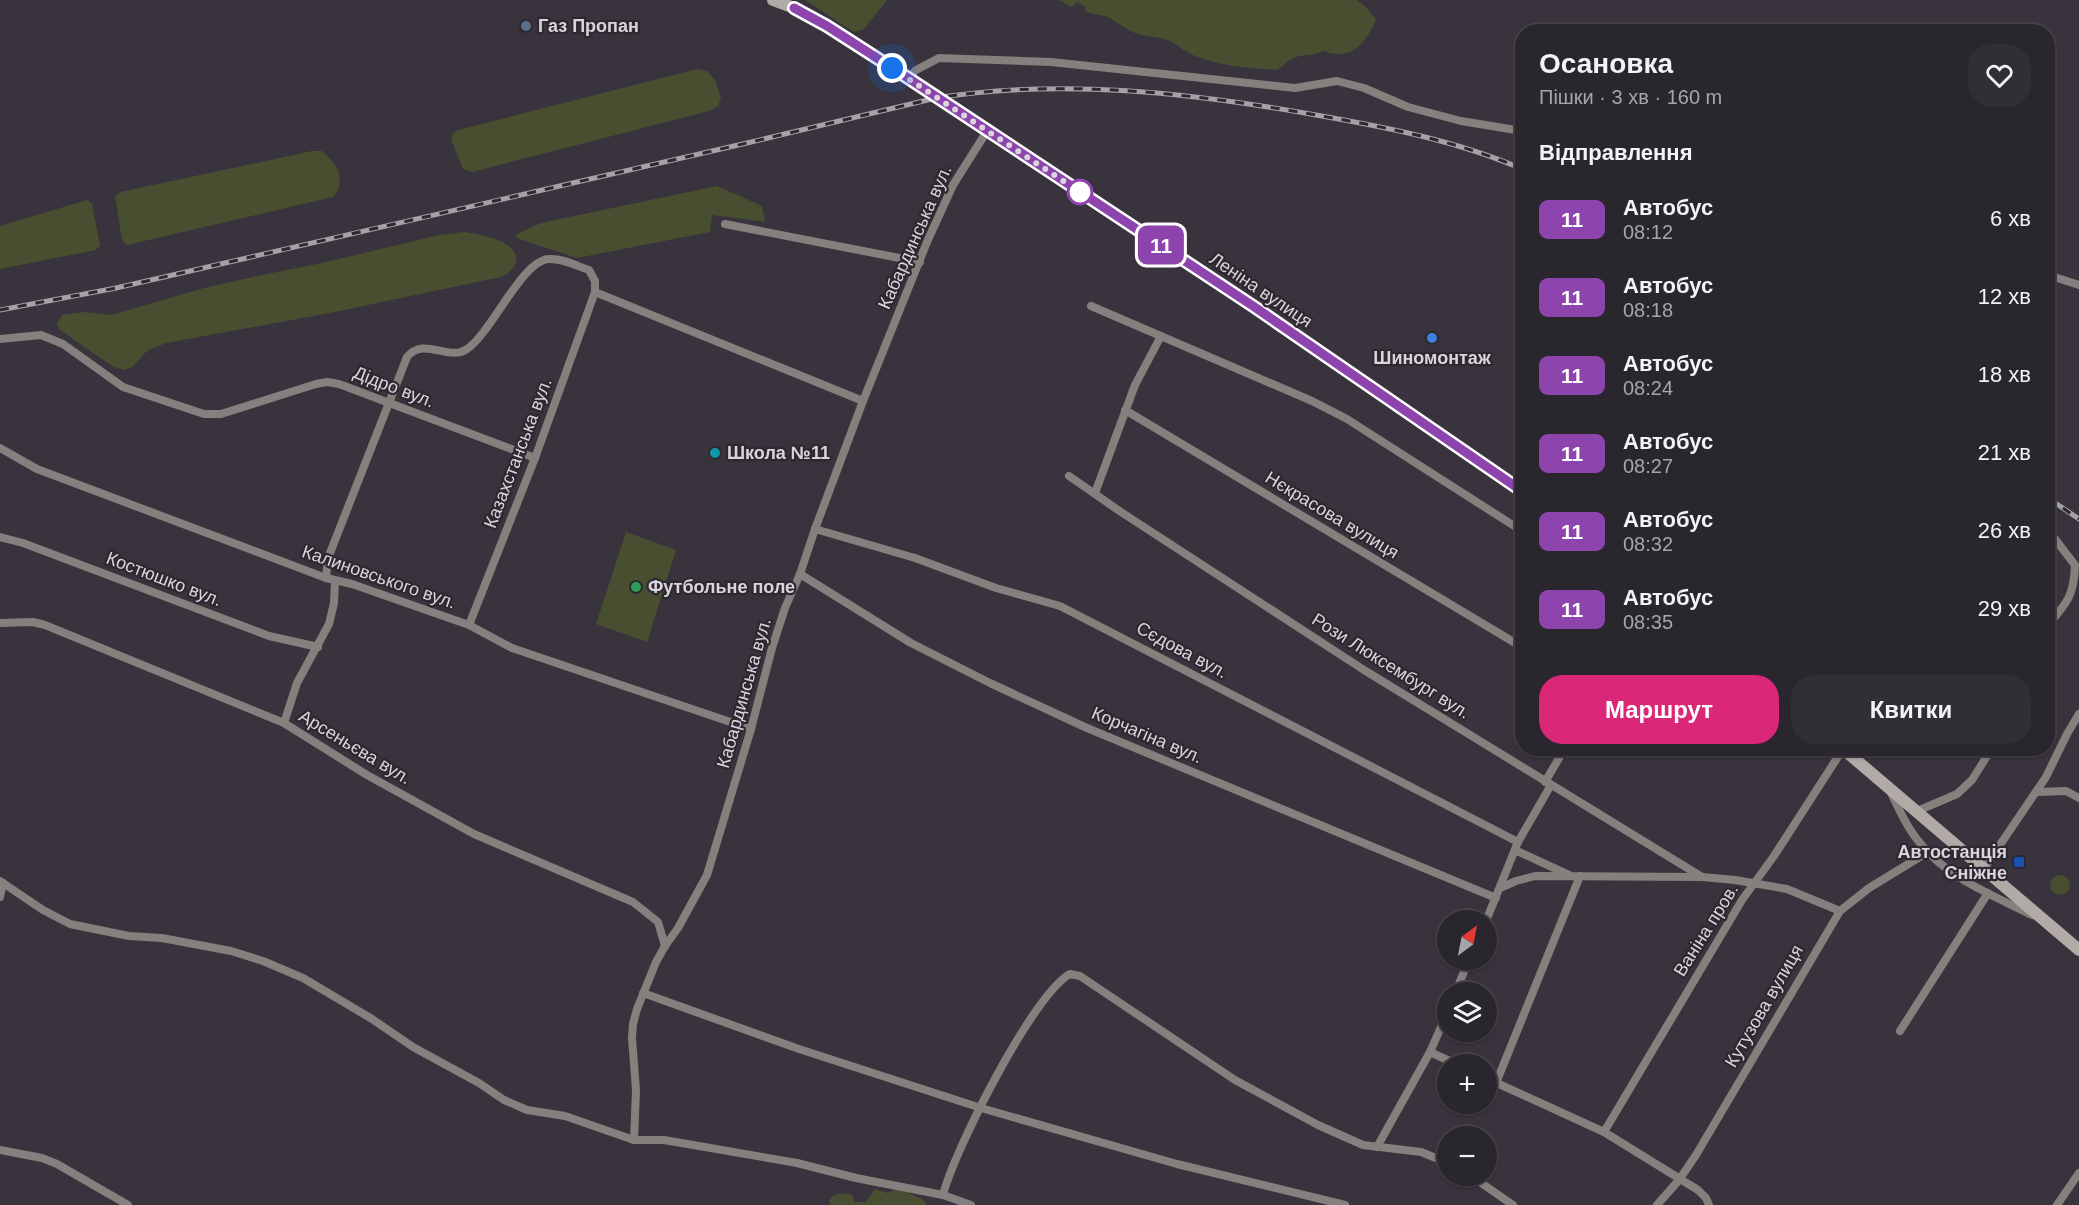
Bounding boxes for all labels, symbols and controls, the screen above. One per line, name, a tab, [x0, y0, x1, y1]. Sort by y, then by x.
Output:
place label: Газ Пропан	[538, 16, 639, 36]
marker: Газ Пропан	[519, 19, 533, 33]
button: heart	[1968, 44, 2031, 107]
text: Осановка	[1539, 48, 1673, 79]
your location	[877, 53, 907, 83]
text: Пішки · 3 хв · 160 m	[1539, 86, 1722, 108]
text: Відправлення	[1539, 140, 1693, 165]
street label: Кабардинська вул.	[874, 162, 956, 312]
unlabelled marker	[1067, 179, 1093, 205]
text: Автобус	[1623, 195, 1713, 220]
text: 6 хв	[1990, 206, 2031, 231]
text: 11	[1561, 208, 1583, 231]
text: 08:12	[1623, 221, 1673, 243]
line badge: 11	[1134, 226, 1188, 264]
text: 11	[1150, 234, 1172, 257]
street label: Леніна вулиця	[1206, 248, 1316, 332]
text: Автобус	[1623, 273, 1713, 298]
text: 12 хв	[1978, 284, 2031, 309]
text: 11	[1561, 286, 1583, 309]
text: 08:18	[1623, 299, 1673, 321]
marker: Шиномонтаж	[1425, 331, 1439, 345]
place label: Шиномонтаж	[1373, 348, 1491, 368]
text: Автобус	[1623, 351, 1713, 376]
street label: Дідро вул.	[351, 362, 437, 412]
text: 18 хв	[1978, 362, 2031, 387]
text: 11	[1561, 364, 1583, 387]
street label: Казахстанська вул.	[480, 375, 556, 531]
text: 08:24	[1623, 377, 1673, 399]
text: Автобус	[1623, 429, 1713, 454]
text: 21 хв	[1978, 440, 2031, 465]
text: 11	[1561, 442, 1583, 465]
place label: Школа №11	[727, 443, 830, 463]
marker: Школа №11	[708, 446, 722, 460]
text: 08:27	[1623, 455, 1673, 477]
street label: Нєкрасова вулиця	[1262, 467, 1402, 563]
text: Автобус	[1623, 507, 1713, 532]
text: 26 хв	[1978, 518, 2031, 543]
text: 11	[1561, 520, 1583, 543]
text: 08:32	[1623, 533, 1673, 555]
street label: Калиновського вул.	[299, 541, 459, 613]
street label: Костюшко вул.	[103, 548, 225, 610]
place label: Футбольне поле	[648, 577, 795, 597]
marker: Футбольне поле	[629, 580, 643, 594]
text: Автобус	[1623, 585, 1713, 610]
text: 29 хв	[1978, 596, 2031, 621]
text: 11	[1561, 598, 1583, 621]
street label: Рози Люксембург вул.	[1308, 609, 1474, 723]
text: 08:35	[1623, 611, 1673, 633]
street label: Кабардинська вул.	[713, 616, 775, 770]
street label: Сєдова вул.	[1133, 618, 1231, 682]
button: Маршрут	[1539, 675, 1779, 744]
button: Квитки	[1791, 675, 2031, 744]
street label: Корчагіна вул.	[1089, 703, 1205, 767]
street label: Арсеньєва вул.	[295, 706, 415, 788]
place label: Автостанція Сніжне	[1898, 842, 2007, 883]
marker: Автостанція Сніжне	[2012, 855, 2026, 869]
street label: Ваніна пров.	[1670, 880, 1742, 980]
north arrow	[1437, 910, 1497, 970]
map controls	[1437, 910, 1497, 1186]
street label: Кутузова вулиця	[1721, 941, 1807, 1071]
button: layers	[1437, 982, 1497, 1042]
button: +	[1437, 1054, 1497, 1114]
button: −	[1437, 1126, 1497, 1186]

